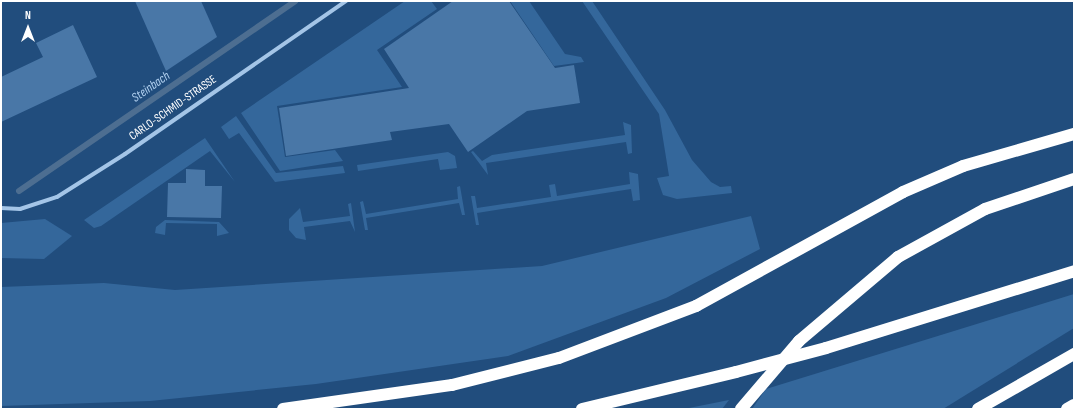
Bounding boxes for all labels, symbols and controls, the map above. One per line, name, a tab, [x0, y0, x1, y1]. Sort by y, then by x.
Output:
north arrow	[8, 8, 48, 48]
text: N	[25, 9, 31, 22]
water label: Steinbach	[129, 68, 173, 106]
street label: CARLO-SCHMID-STRASSE	[127, 72, 219, 144]

